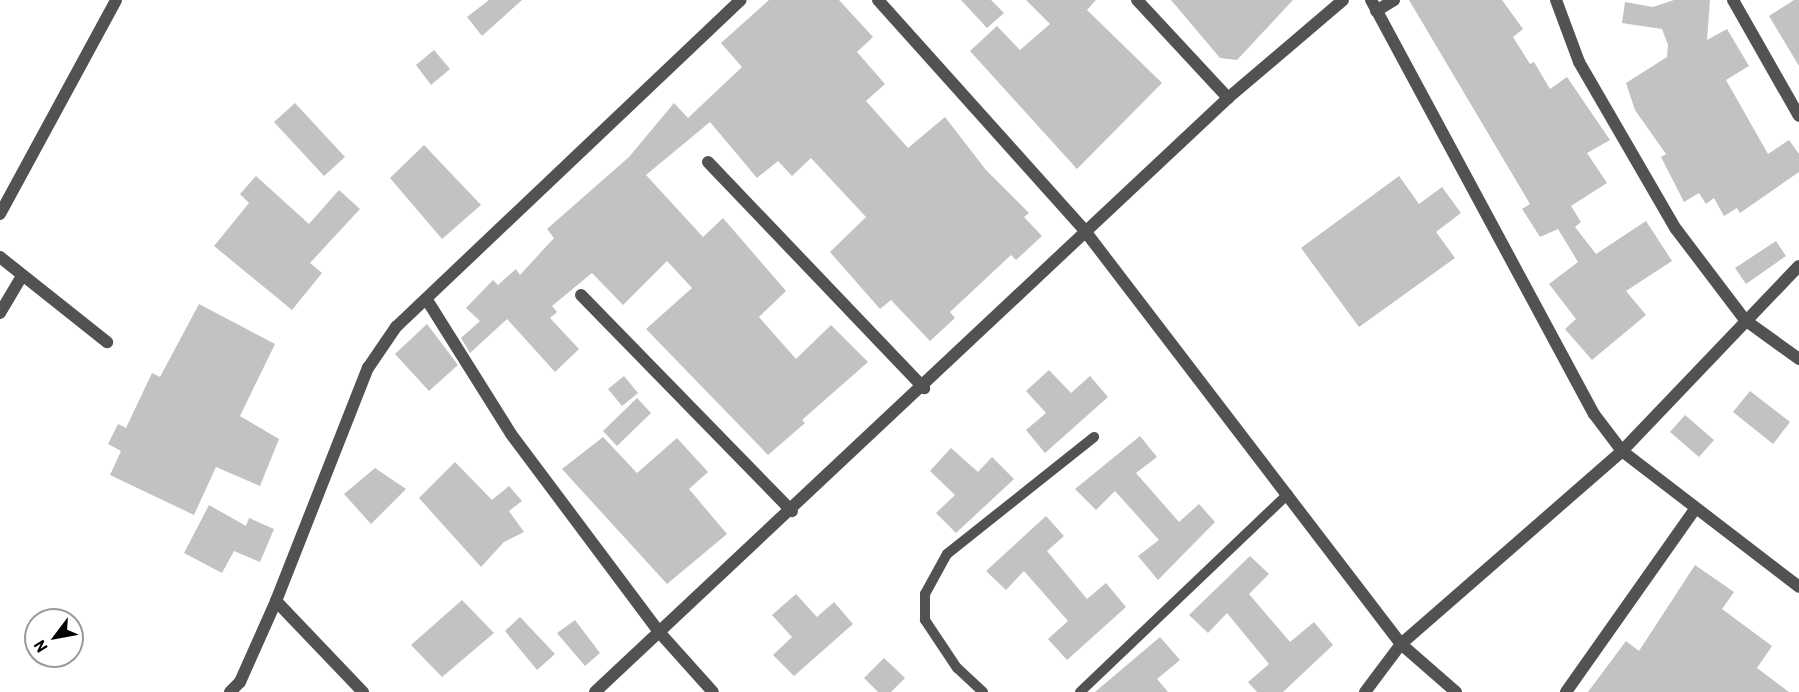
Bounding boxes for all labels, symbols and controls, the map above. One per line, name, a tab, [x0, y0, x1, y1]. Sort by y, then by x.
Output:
north arrow	[24, 608, 84, 668]
text: N	[29, 637, 51, 656]

